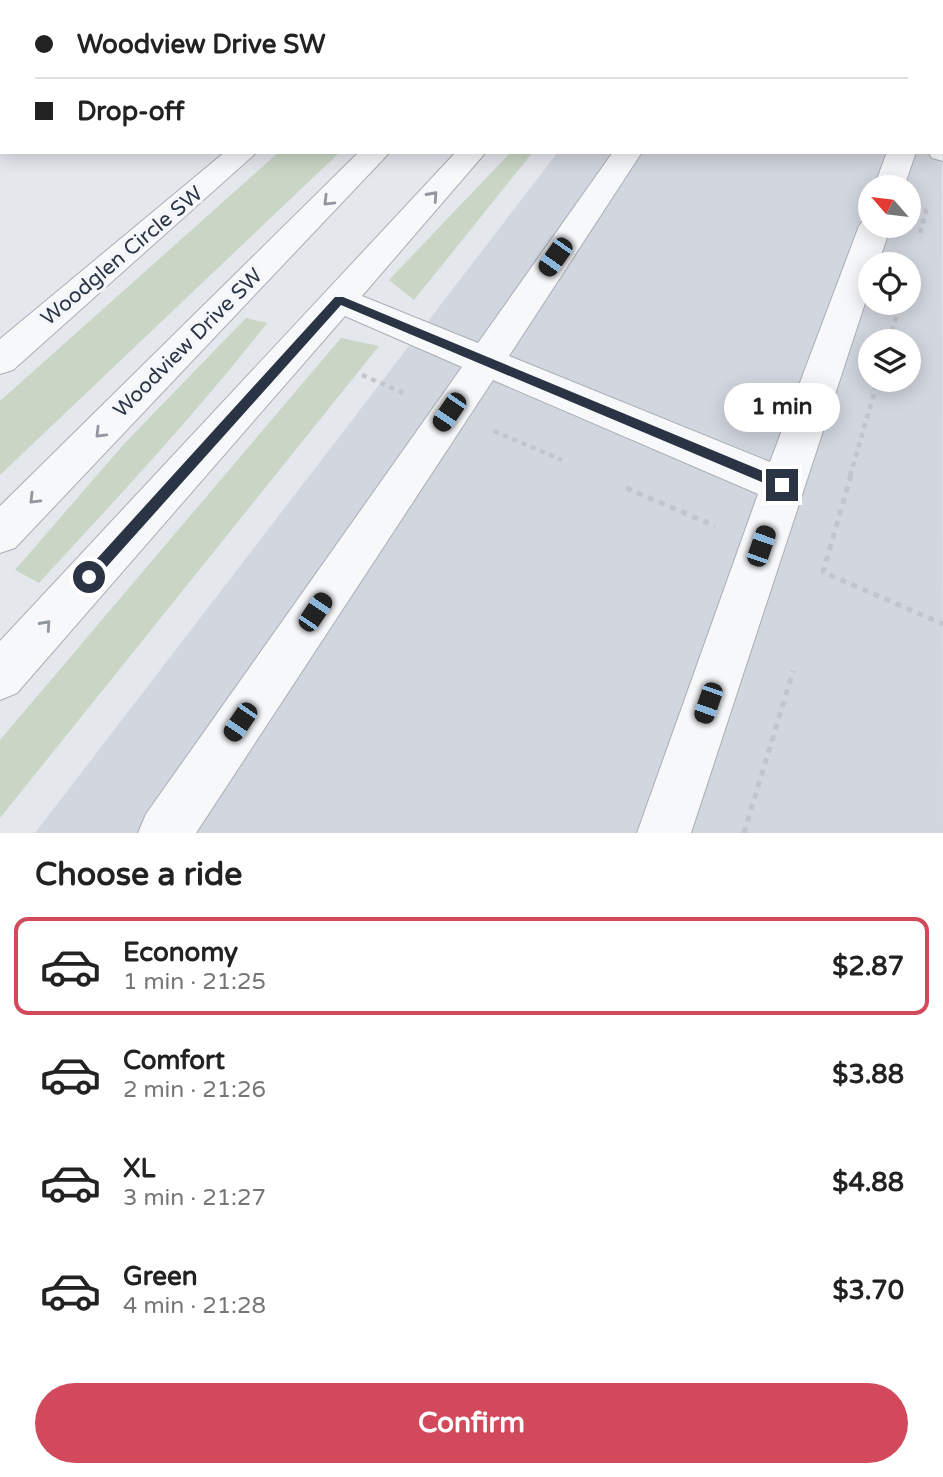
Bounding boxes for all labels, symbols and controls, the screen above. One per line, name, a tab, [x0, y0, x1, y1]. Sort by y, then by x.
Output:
text: Woodview Drive SW	[77, 29, 325, 60]
text: Drop-off	[77, 96, 184, 127]
north arrow	[858, 175, 920, 238]
map controls	[858, 175, 921, 392]
street label: Woodglen Circle SW	[36, 181, 208, 331]
one-way arrow	[424, 191, 437, 204]
one-way arrow	[324, 193, 337, 206]
car	[535, 234, 576, 280]
button: locate	[858, 252, 921, 315]
street label: Woodview Drive SW	[108, 263, 268, 423]
button: layers	[858, 329, 921, 392]
callout: 1 min	[724, 384, 840, 433]
car	[429, 389, 470, 435]
text: 1 min	[751, 393, 813, 421]
one-way arrow	[95, 424, 108, 437]
route end	[766, 469, 798, 501]
one-way arrow	[29, 491, 42, 504]
car	[745, 523, 778, 569]
route start	[73, 561, 105, 593]
car	[295, 589, 336, 635]
one-way arrow	[38, 620, 50, 633]
car	[692, 680, 725, 726]
car	[220, 699, 261, 745]
text: Choose a ride	[35, 856, 242, 894]
icon: car	[39, 935, 102, 998]
text: Economy	[123, 937, 238, 968]
text: $2.87	[832, 951, 904, 982]
text: 1 min · 21:25	[123, 968, 266, 996]
icon: car	[39, 1043, 102, 1106]
text: Comfort	[123, 1045, 225, 1076]
text: $3.88	[832, 1059, 904, 1090]
text: 2 min · 21:26	[123, 1076, 266, 1104]
icon: car	[39, 1151, 102, 1214]
text: XL	[123, 1153, 155, 1184]
text: $4.88	[832, 1167, 904, 1198]
text: 3 min · 21:27	[123, 1184, 266, 1212]
icon: car	[39, 1259, 102, 1322]
text: Green	[123, 1261, 198, 1292]
text: $3.70	[832, 1275, 904, 1306]
text: 4 min · 21:28	[123, 1292, 266, 1320]
button: Confirm	[35, 1383, 908, 1463]

